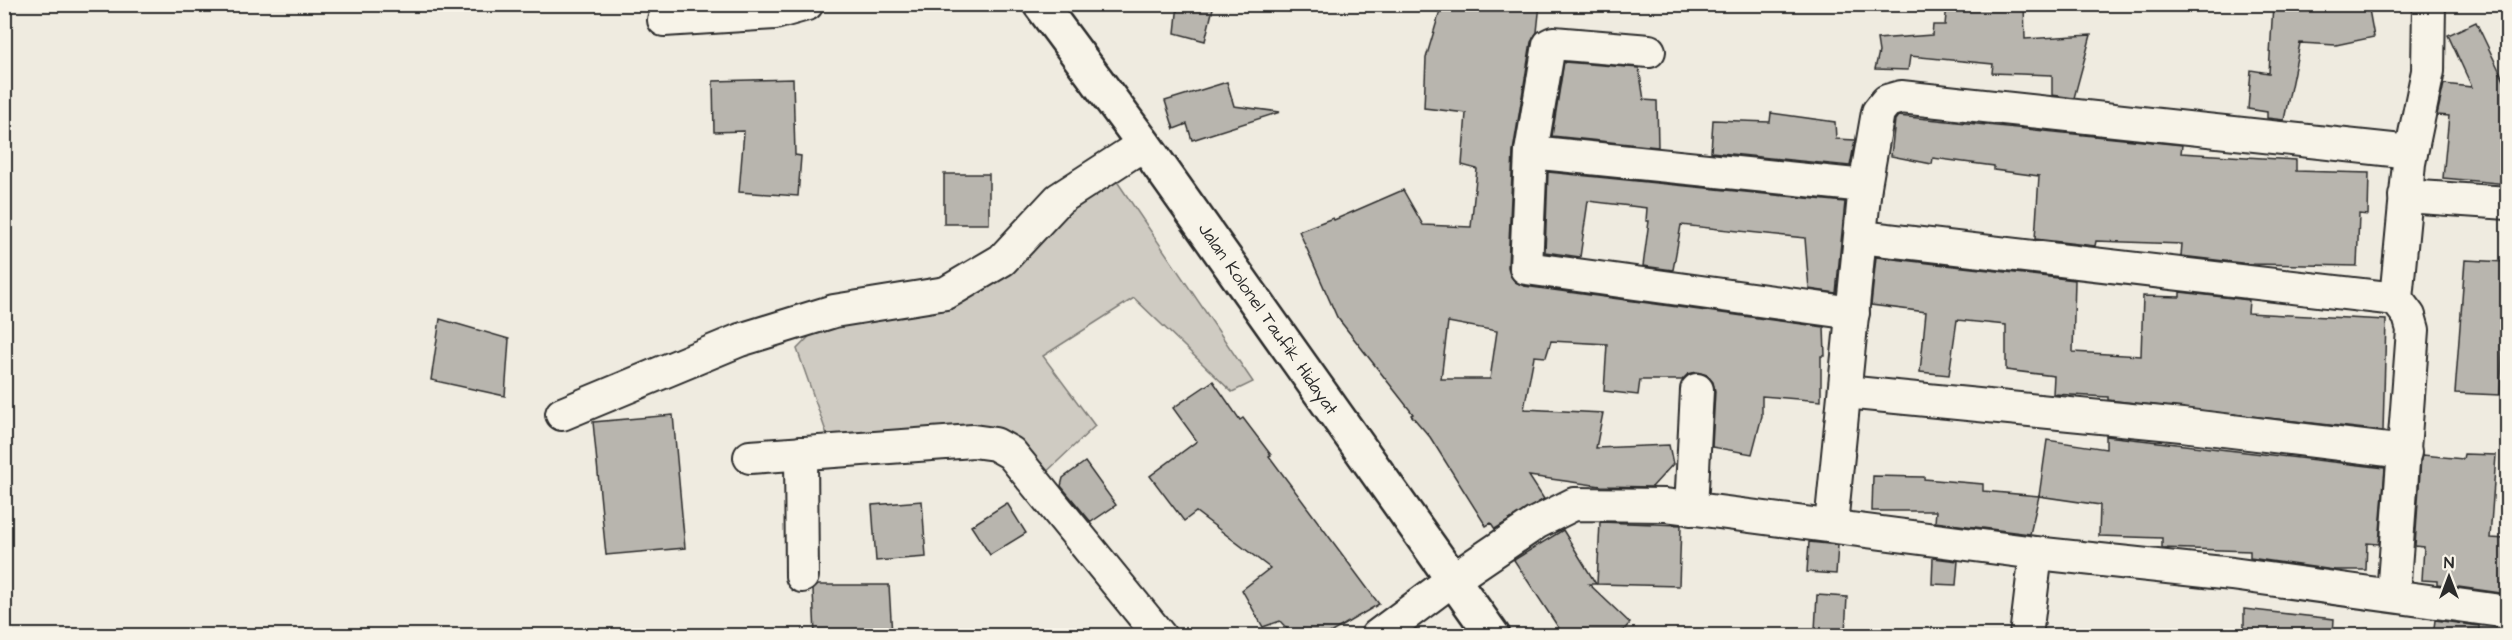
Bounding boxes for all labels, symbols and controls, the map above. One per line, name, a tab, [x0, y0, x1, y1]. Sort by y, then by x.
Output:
street label: Jalan Kolonel Taufik Hidayat	[1191, 218, 1344, 421]
north arrow	[2419, 547, 2479, 607]
text: N	[2444, 552, 2454, 574]

